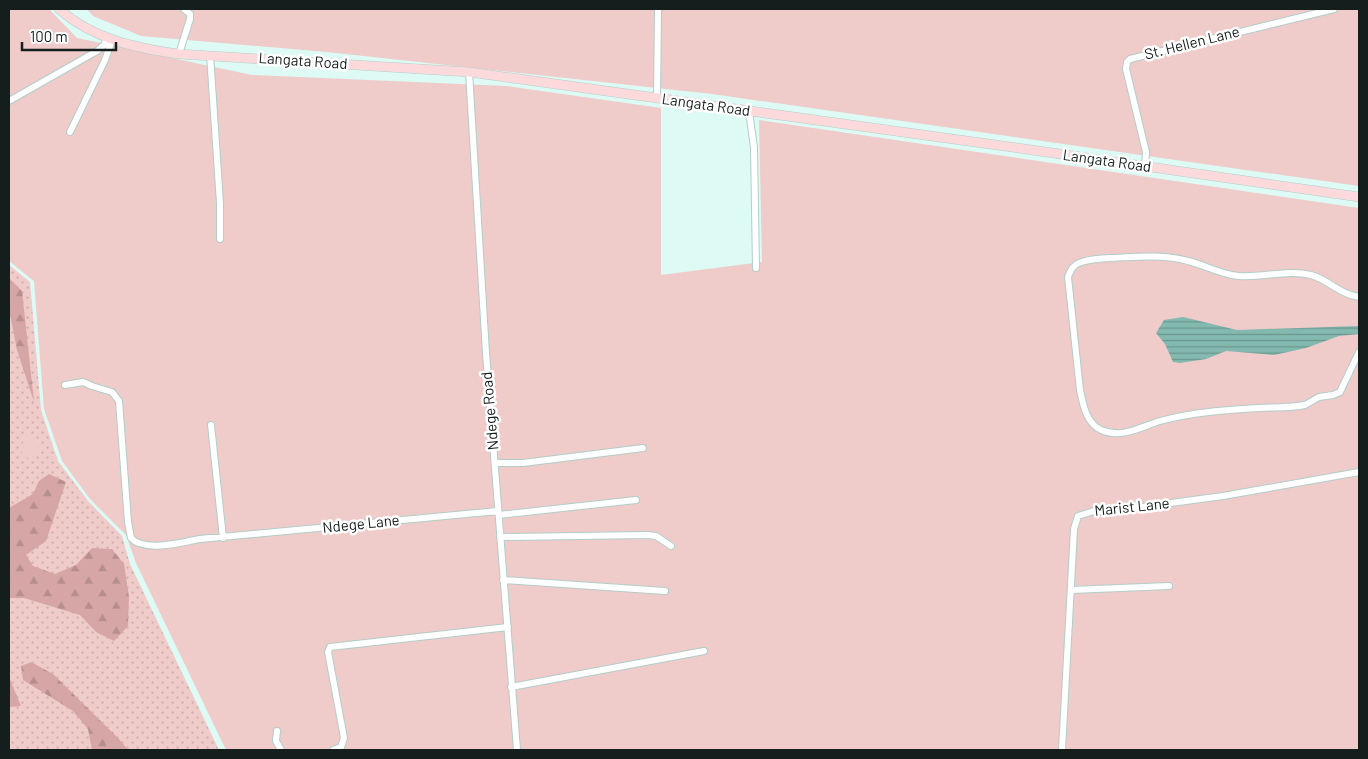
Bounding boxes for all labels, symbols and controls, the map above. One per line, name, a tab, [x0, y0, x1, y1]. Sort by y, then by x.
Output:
scale bar	[22, 20, 116, 52]
street label: St. Hellen Lane	[1142, 22, 1241, 63]
text: 100 m	[30, 27, 68, 45]
street label: Langata Road	[258, 48, 348, 72]
street label: Langata Road	[661, 89, 752, 119]
street label: Langata Road	[1062, 145, 1153, 175]
street label: Ndege Road	[477, 371, 501, 451]
street label: Marist Lane	[1093, 493, 1170, 519]
street label: Ndege Lane	[321, 510, 400, 536]

